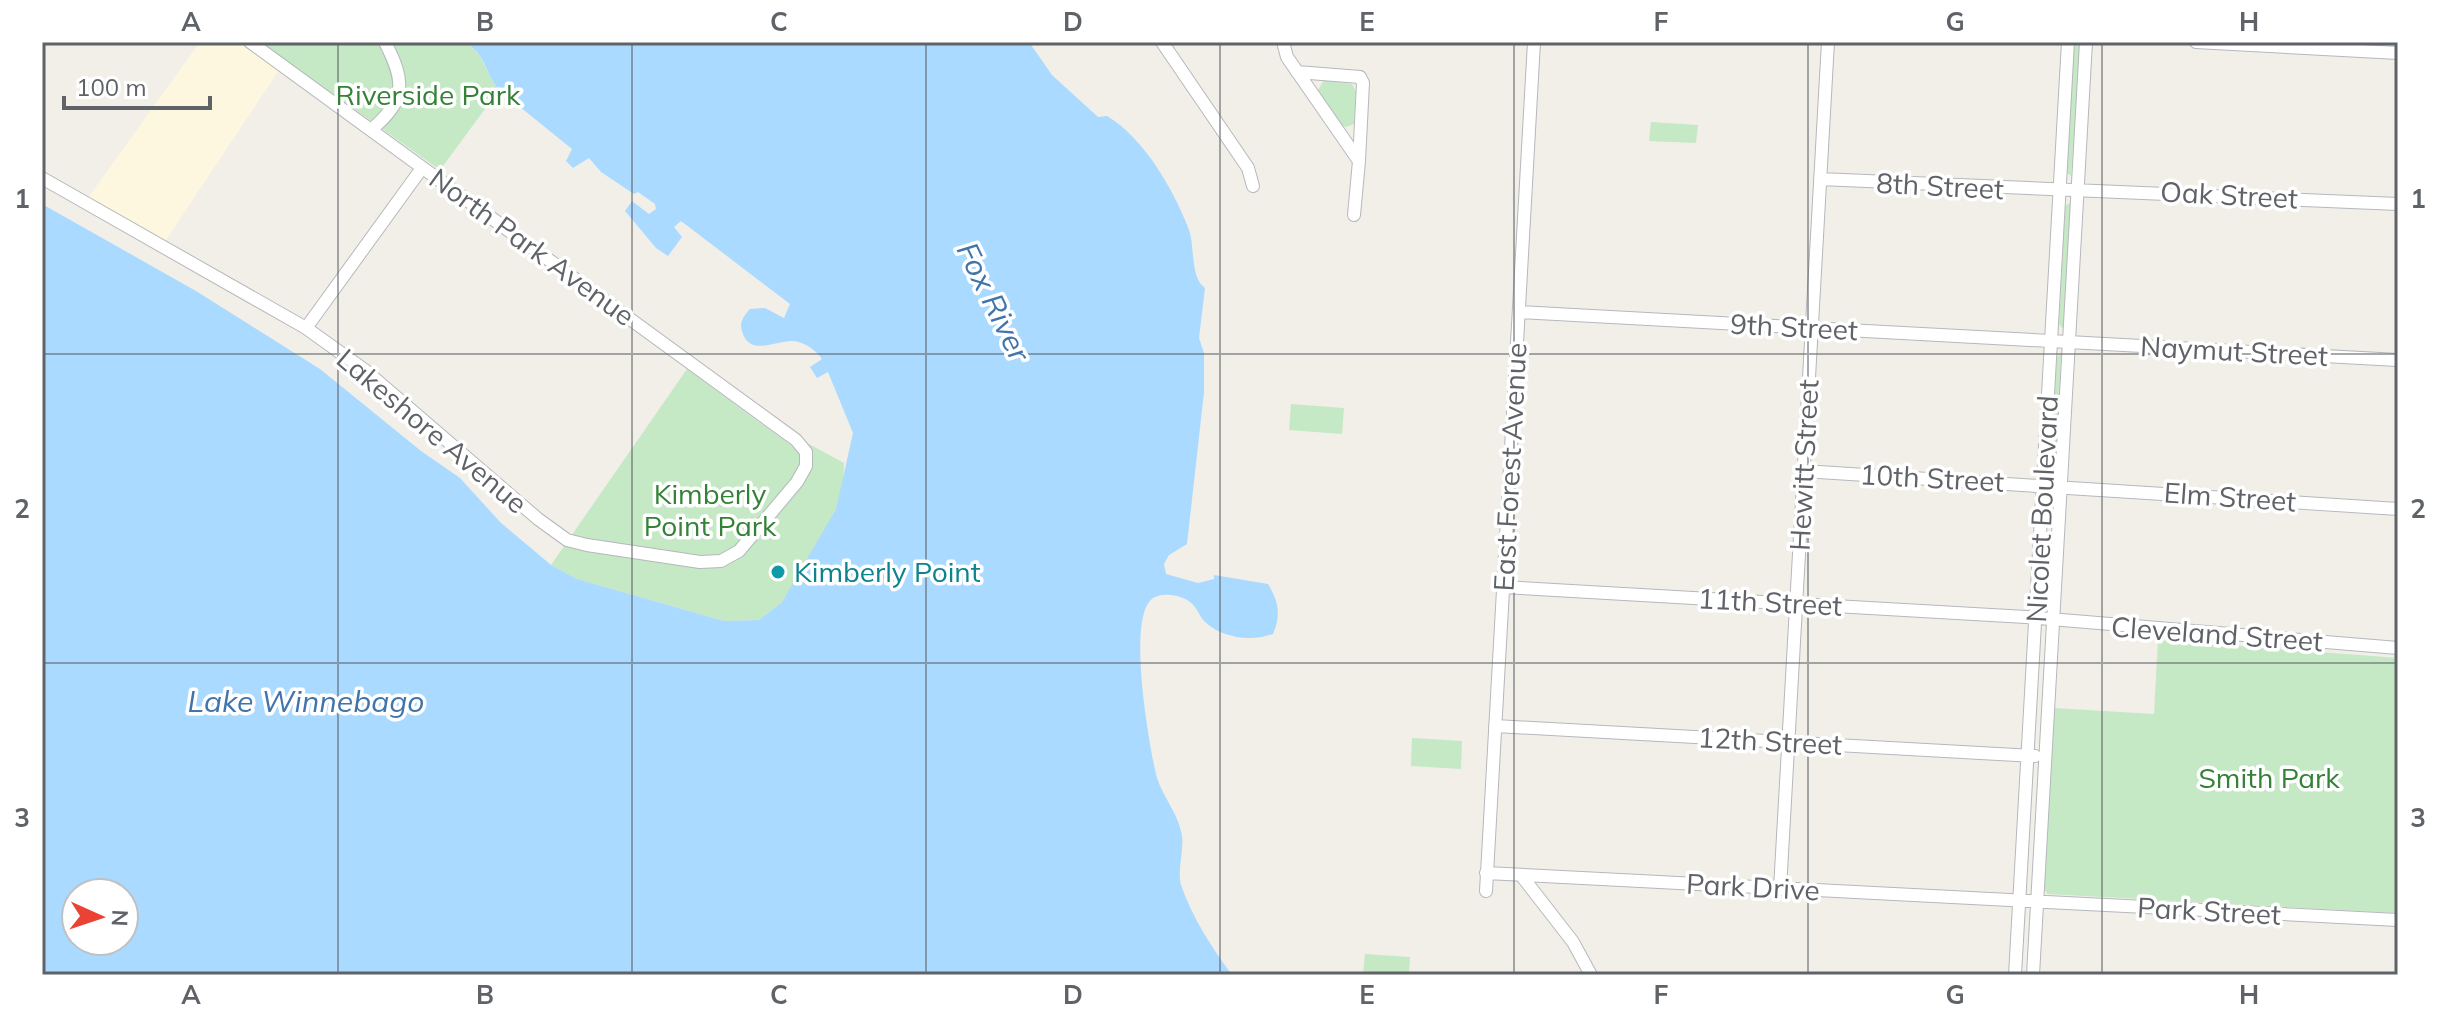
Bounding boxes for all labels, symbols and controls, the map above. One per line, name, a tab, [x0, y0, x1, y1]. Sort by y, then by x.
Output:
text: A	[181, 5, 201, 38]
text: B	[476, 5, 494, 38]
text: C	[770, 5, 788, 38]
text: D	[1063, 5, 1083, 38]
text: E	[1359, 5, 1375, 38]
text: F	[1654, 5, 1669, 38]
text: G	[1945, 5, 1965, 38]
text: H	[2239, 5, 2259, 38]
scale bar	[64, 60, 210, 110]
text: 100 m	[76, 72, 147, 102]
park label: Riverside Park	[336, 77, 521, 112]
street label: North Park Avenue	[423, 160, 642, 333]
street label: 8th Street	[1875, 165, 2005, 206]
street label: Oak Street	[2159, 173, 2299, 216]
text: 1	[14, 182, 30, 215]
text: 1	[2410, 182, 2426, 215]
water label: Fox River	[949, 236, 1039, 368]
street label: 9th Street	[1729, 306, 1859, 347]
street label: Naymut Street	[2139, 328, 2329, 373]
street label: Lakeshore Avenue	[330, 341, 535, 520]
street label: East Forest Avenue	[1486, 342, 1533, 592]
street label: Hewitt Street	[1782, 378, 1825, 552]
street label: Nicolet Boulevard	[2018, 395, 2065, 623]
street label: 10th Street	[1859, 456, 2005, 499]
street label: Elm Street	[2163, 474, 2298, 519]
park label: Kimberly Point Park	[644, 476, 777, 543]
text: 2	[14, 492, 30, 525]
text: 2	[2410, 492, 2426, 525]
place label: Kimberly Point	[794, 554, 981, 589]
marker: Kimberly Point	[769, 563, 787, 581]
street label: 11th Street	[1697, 580, 1843, 623]
street label: Cleveland Street	[2110, 609, 2324, 658]
water label: Lake Winnebago	[188, 682, 424, 720]
street label: 12th Street	[1697, 719, 1843, 762]
park label: Smith Park	[2198, 760, 2340, 795]
text: 3	[14, 801, 30, 834]
text: 3	[2410, 801, 2426, 834]
street label: Park Drive	[1685, 866, 1821, 907]
north arrow	[60, 877, 140, 957]
street label: Park Street	[2136, 889, 2282, 932]
text: N	[106, 909, 134, 927]
text: A	[181, 978, 201, 1011]
text: B	[476, 978, 494, 1011]
text: C	[770, 978, 788, 1011]
text: D	[1063, 978, 1083, 1011]
text: E	[1359, 978, 1375, 1011]
text: F	[1654, 978, 1669, 1011]
text: G	[1945, 978, 1965, 1011]
text: H	[2239, 978, 2259, 1011]

